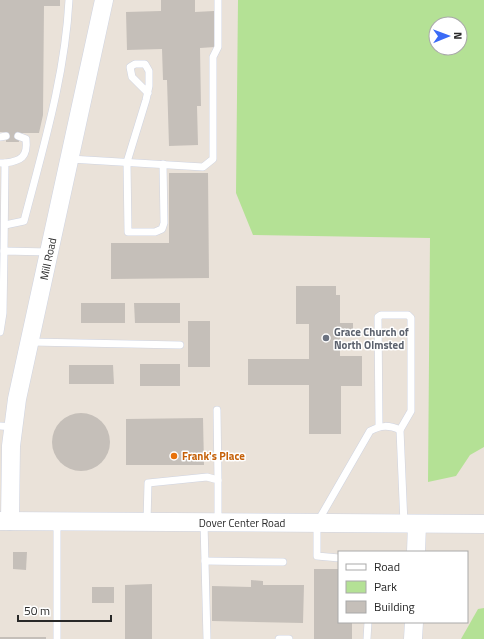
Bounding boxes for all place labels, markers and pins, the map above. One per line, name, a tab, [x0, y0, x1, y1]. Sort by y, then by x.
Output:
place label: Grace Church of North Olmsted	[334, 324, 409, 353]
marker: Grace Church of North Olmsted	[321, 333, 331, 343]
place label: Frank's Place	[182, 448, 245, 464]
marker: Frank's Place	[169, 451, 179, 461]

